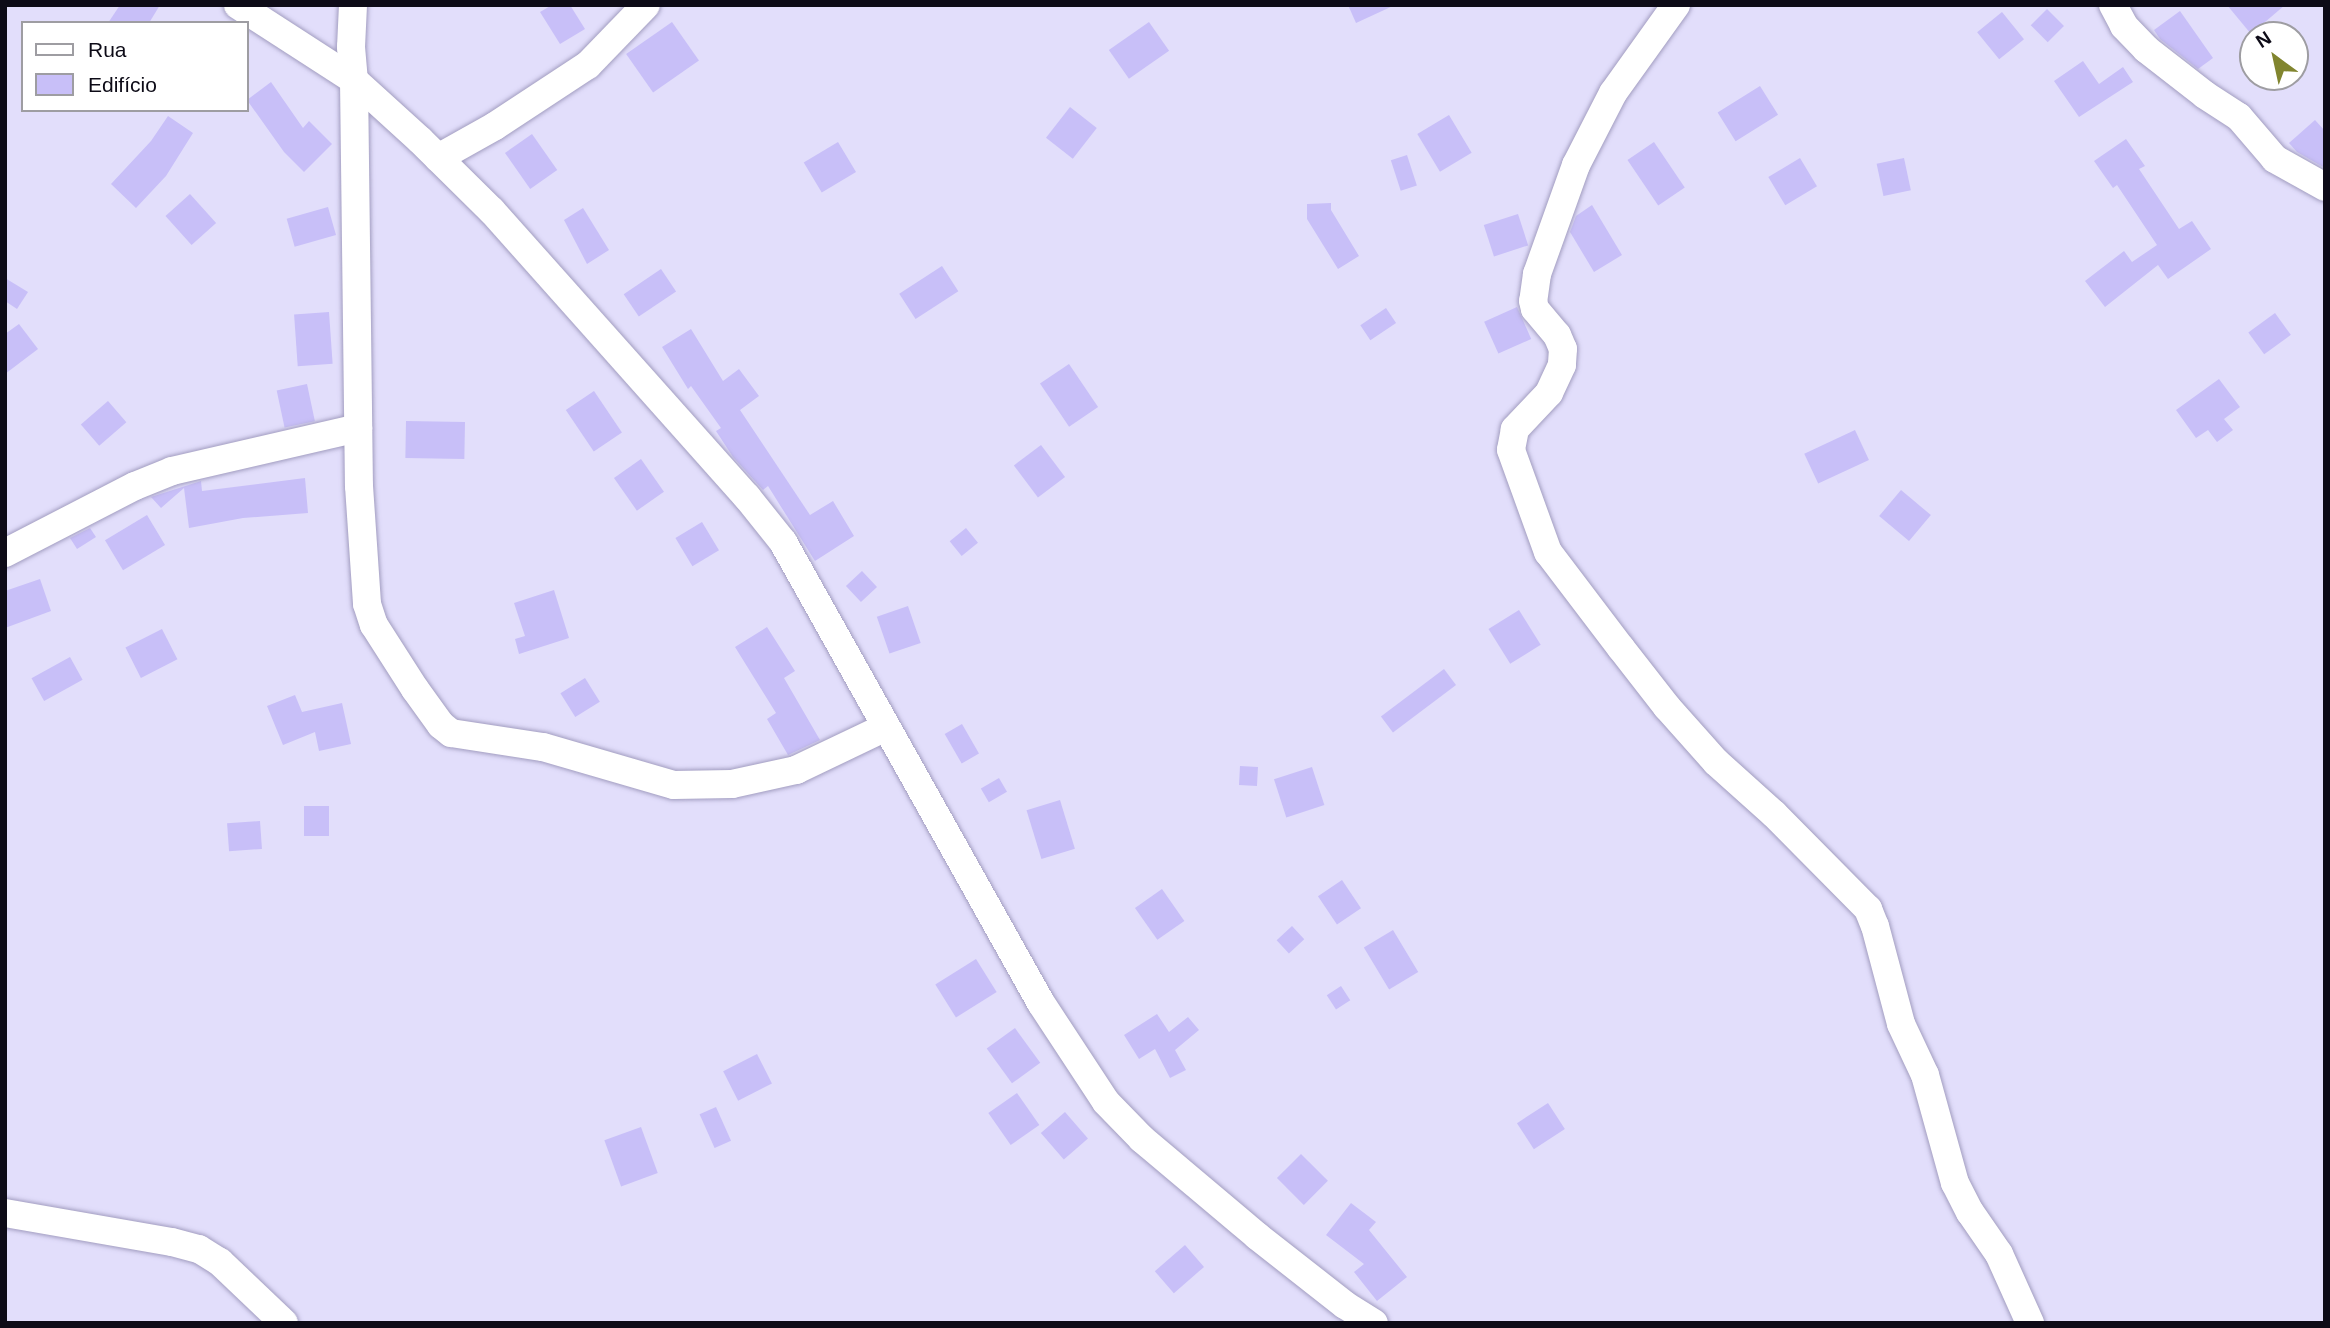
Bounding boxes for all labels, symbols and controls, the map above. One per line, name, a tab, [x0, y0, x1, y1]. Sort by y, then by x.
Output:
legend	[21, 21, 248, 112]
north arrow	[2239, 21, 2309, 91]
text: N	[2252, 27, 2275, 52]
text: Rua	[88, 38, 127, 61]
text: Edifício	[88, 73, 157, 96]

